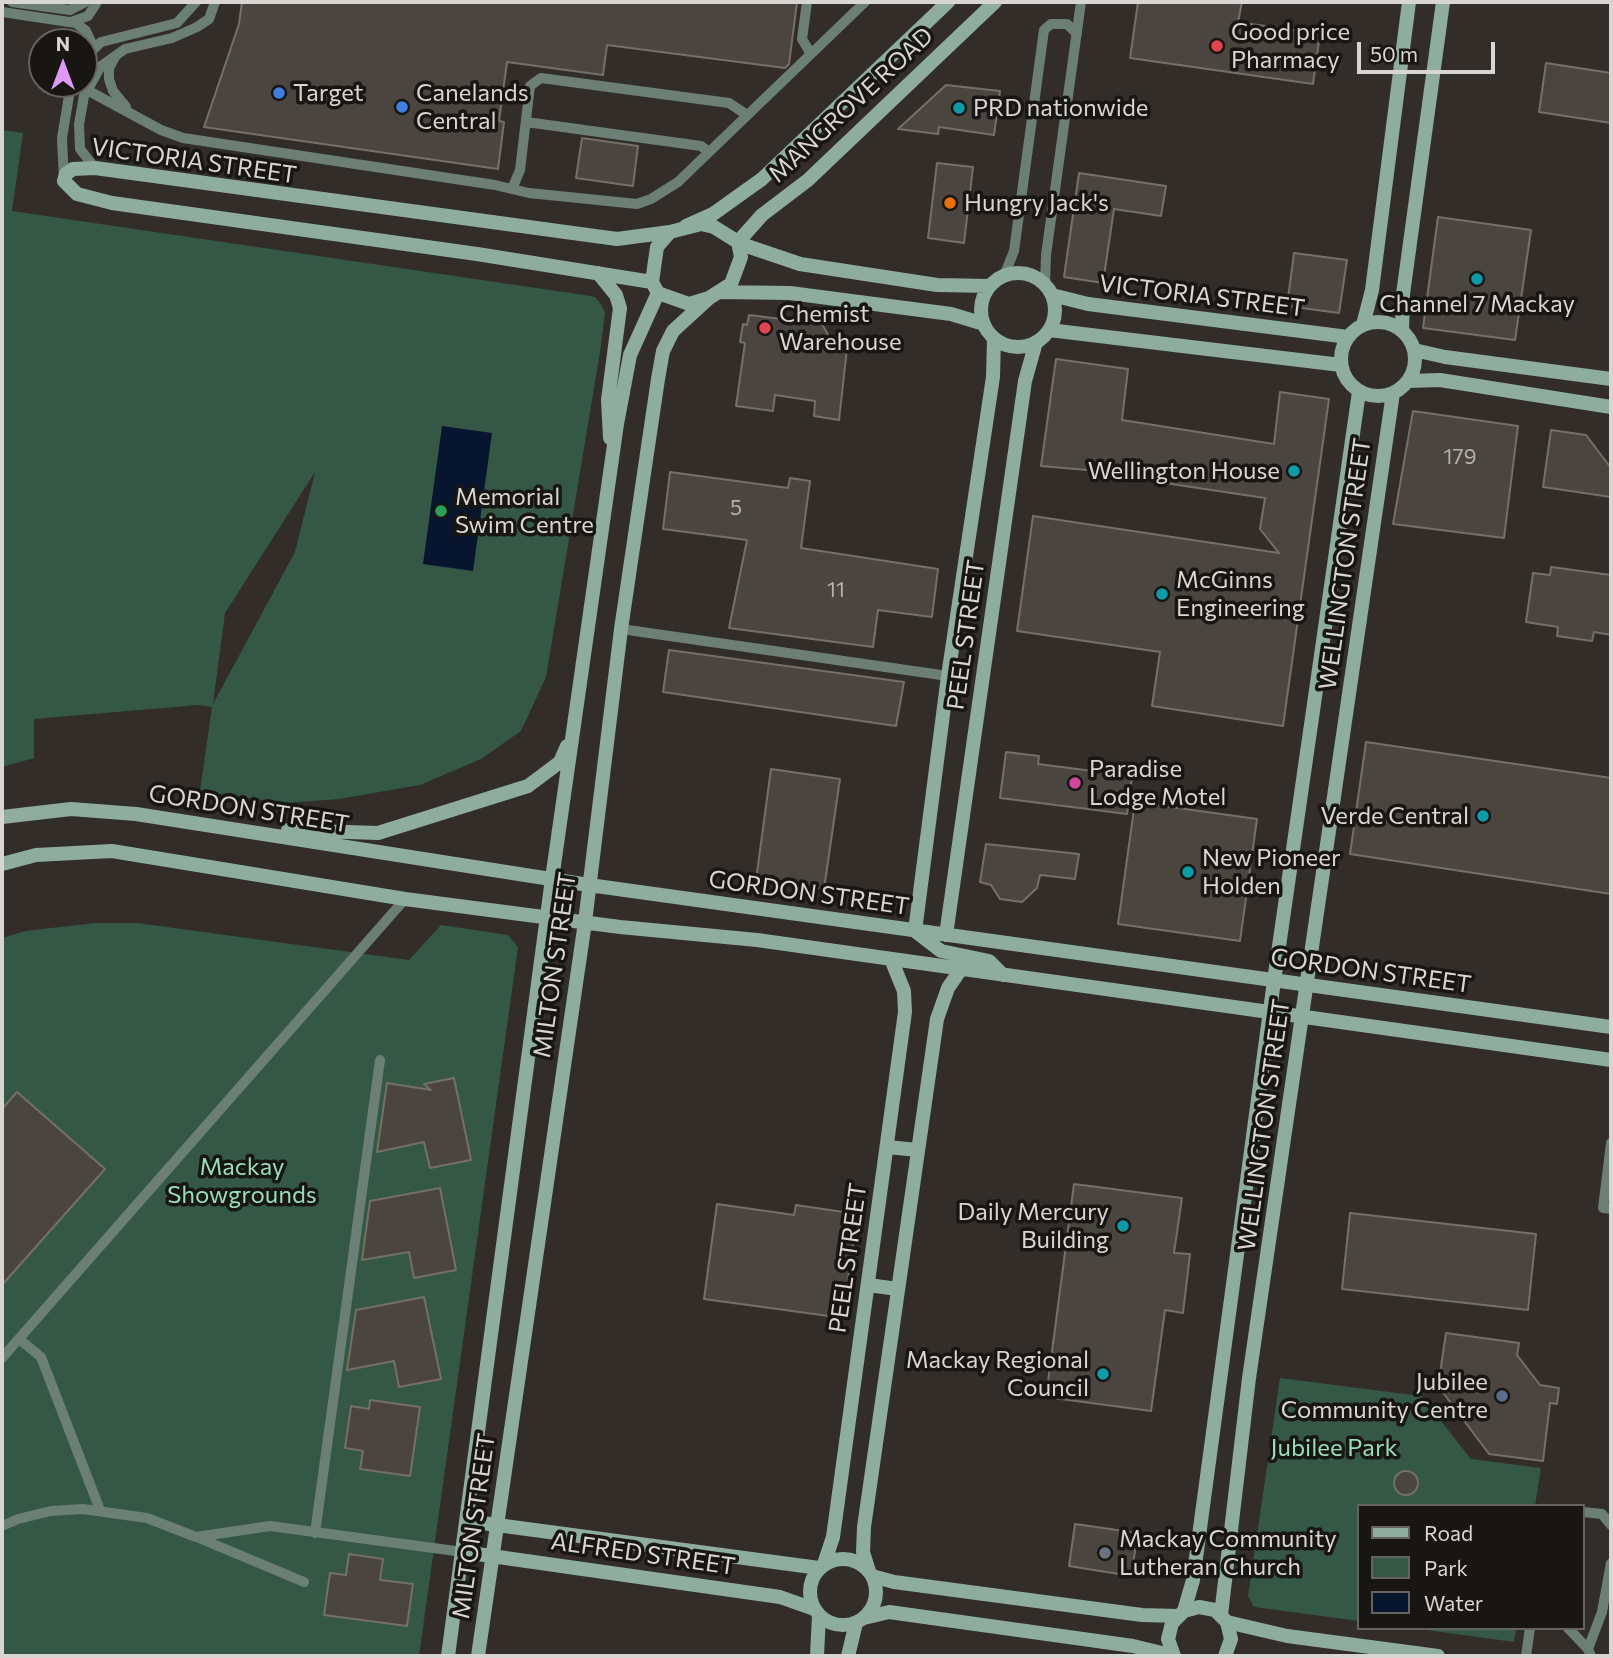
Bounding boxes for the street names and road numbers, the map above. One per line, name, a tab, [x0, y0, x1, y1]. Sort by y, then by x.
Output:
street label: MANGROVE ROAD	[763, 21, 939, 189]
street label: VICTORIA STREET	[90, 132, 298, 190]
street label: VICTORIA STREET	[1098, 269, 1306, 323]
street label: WELLINGTON STREET	[1313, 436, 1377, 692]
street label: PEEL STREET	[941, 558, 991, 712]
street label: GORDON STREET	[147, 779, 351, 839]
street label: GORDON STREET	[707, 865, 911, 921]
street label: MILTON STREET	[528, 870, 582, 1060]
street label: GORDON STREET	[1269, 943, 1473, 999]
street label: WELLINGTON STREET	[1232, 997, 1296, 1253]
street label: PEEL STREET	[823, 1181, 873, 1335]
street label: MILTON STREET	[447, 1431, 501, 1621]
street label: ALFRED STREET	[549, 1527, 737, 1581]

